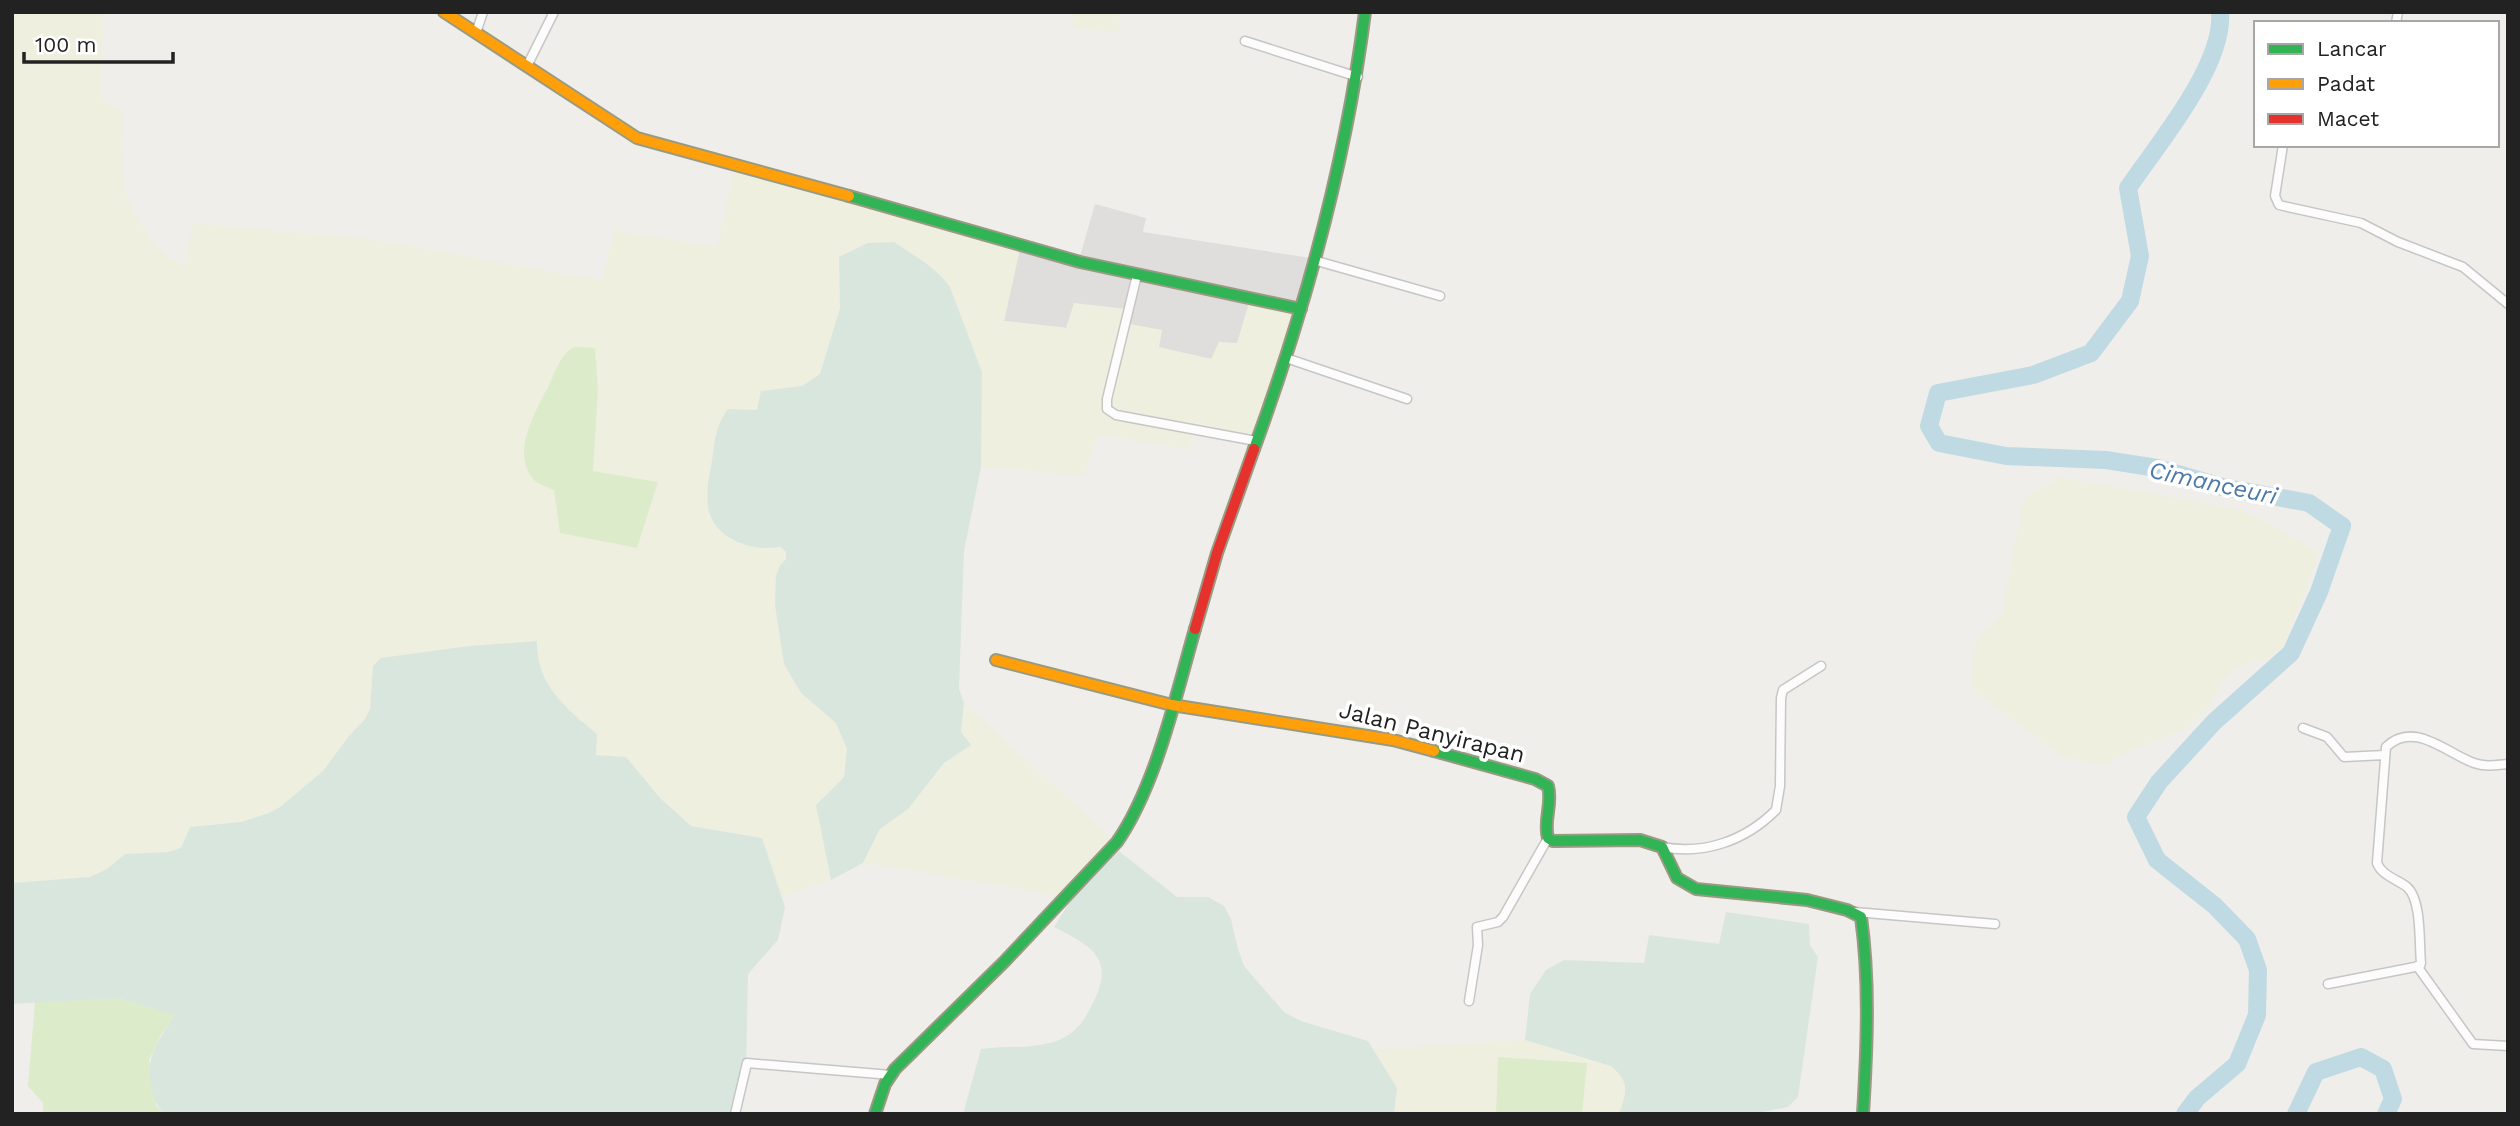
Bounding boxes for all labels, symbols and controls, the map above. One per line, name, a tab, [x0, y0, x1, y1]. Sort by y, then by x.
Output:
scale bar	[24, 21, 173, 65]
legend	[2254, 21, 2499, 147]
text: 100 m	[35, 32, 97, 57]
text: Lancar	[2317, 36, 2387, 61]
text: Padat	[2317, 71, 2375, 96]
text: Macet	[2317, 106, 2379, 131]
water label: Cimanceuri	[2146, 456, 2280, 510]
street label: Jalan Panyirapan	[1336, 696, 1528, 769]

